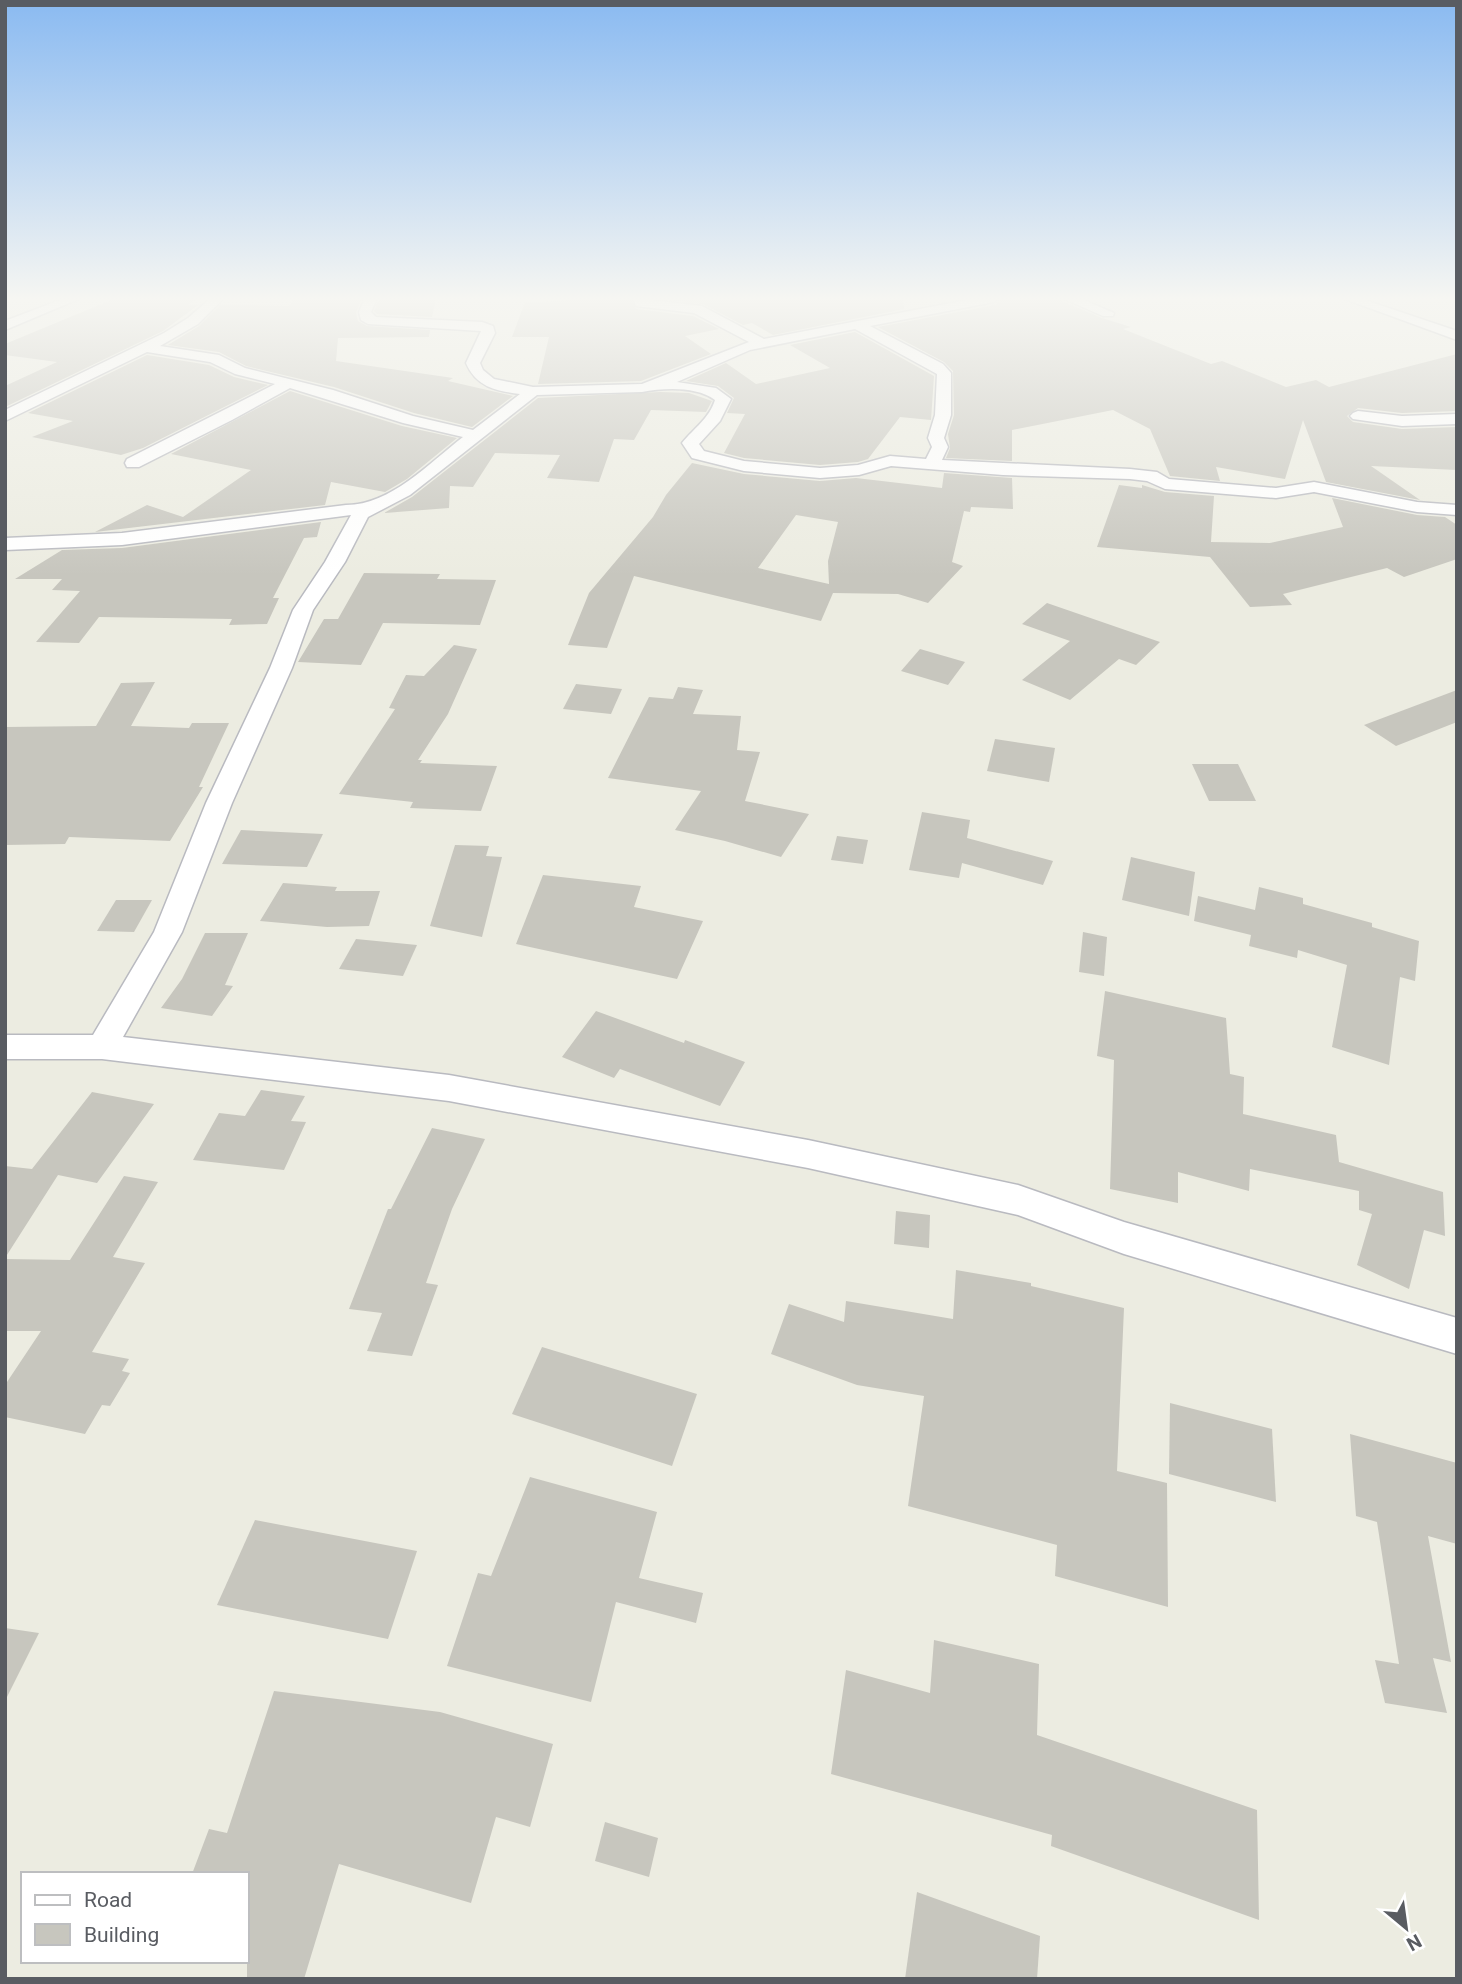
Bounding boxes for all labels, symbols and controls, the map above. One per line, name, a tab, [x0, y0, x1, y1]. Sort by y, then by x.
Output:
legend	[21, 1872, 248, 1963]
text: Road	[84, 1888, 132, 1912]
north arrow	[1371, 1893, 1441, 1963]
text: Building	[84, 1923, 159, 1947]
text: N	[1403, 1929, 1425, 1956]

